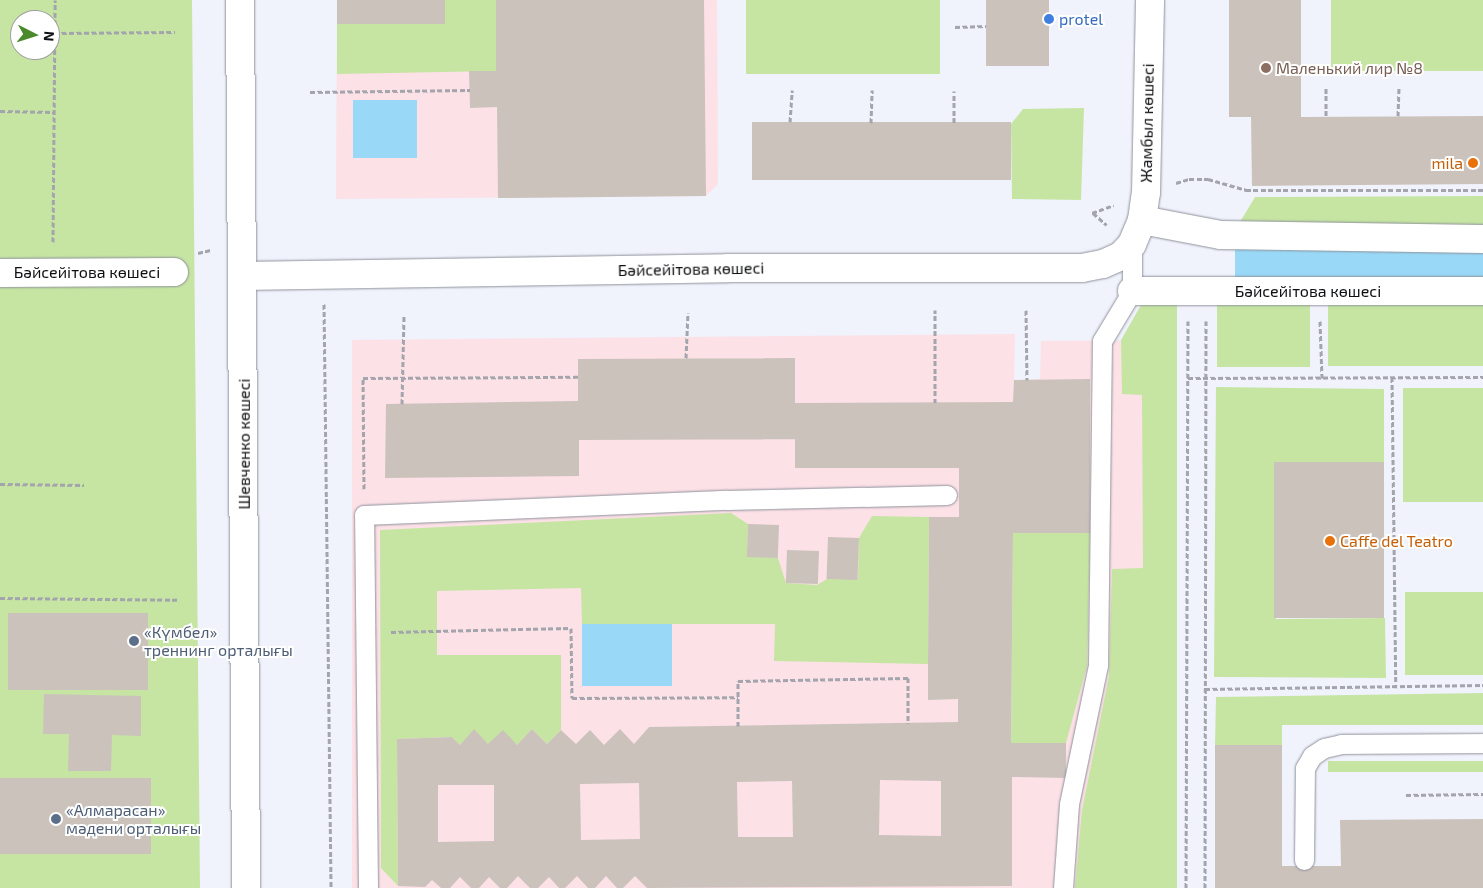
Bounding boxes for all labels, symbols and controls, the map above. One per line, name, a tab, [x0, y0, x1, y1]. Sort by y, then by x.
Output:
place label: protel	[1059, 9, 1103, 29]
north arrow	[10, 10, 60, 60]
marker: protel	[1043, 13, 1055, 25]
text: N	[41, 30, 58, 42]
place label: Маленький лир №8	[1276, 58, 1423, 78]
marker: Маленький лир №8	[1260, 62, 1272, 74]
street label: Жамбыл көшесі	[1136, 63, 1158, 183]
place label: mila	[1431, 153, 1463, 173]
marker: mila	[1467, 157, 1479, 169]
street label: Бәйсейітова көшесі	[618, 258, 764, 280]
street label: Бәйсейітова көшесі	[14, 262, 160, 282]
street label: Бәйсейітова көшесі	[1235, 281, 1381, 301]
street label: Шевченко көшесі	[234, 378, 254, 510]
place label: Caffe del Teatro	[1340, 531, 1454, 551]
marker: Caffe del Teatro	[1324, 535, 1336, 547]
place label: «Күмбел» треннинг орталығы	[144, 622, 293, 660]
marker: «Күмбел» треннинг орталығы	[128, 635, 140, 647]
place label: «Алмарасан» мәдени орталығы	[66, 800, 201, 838]
marker: «Алмарасан» мәдени орталығы	[50, 813, 62, 825]

